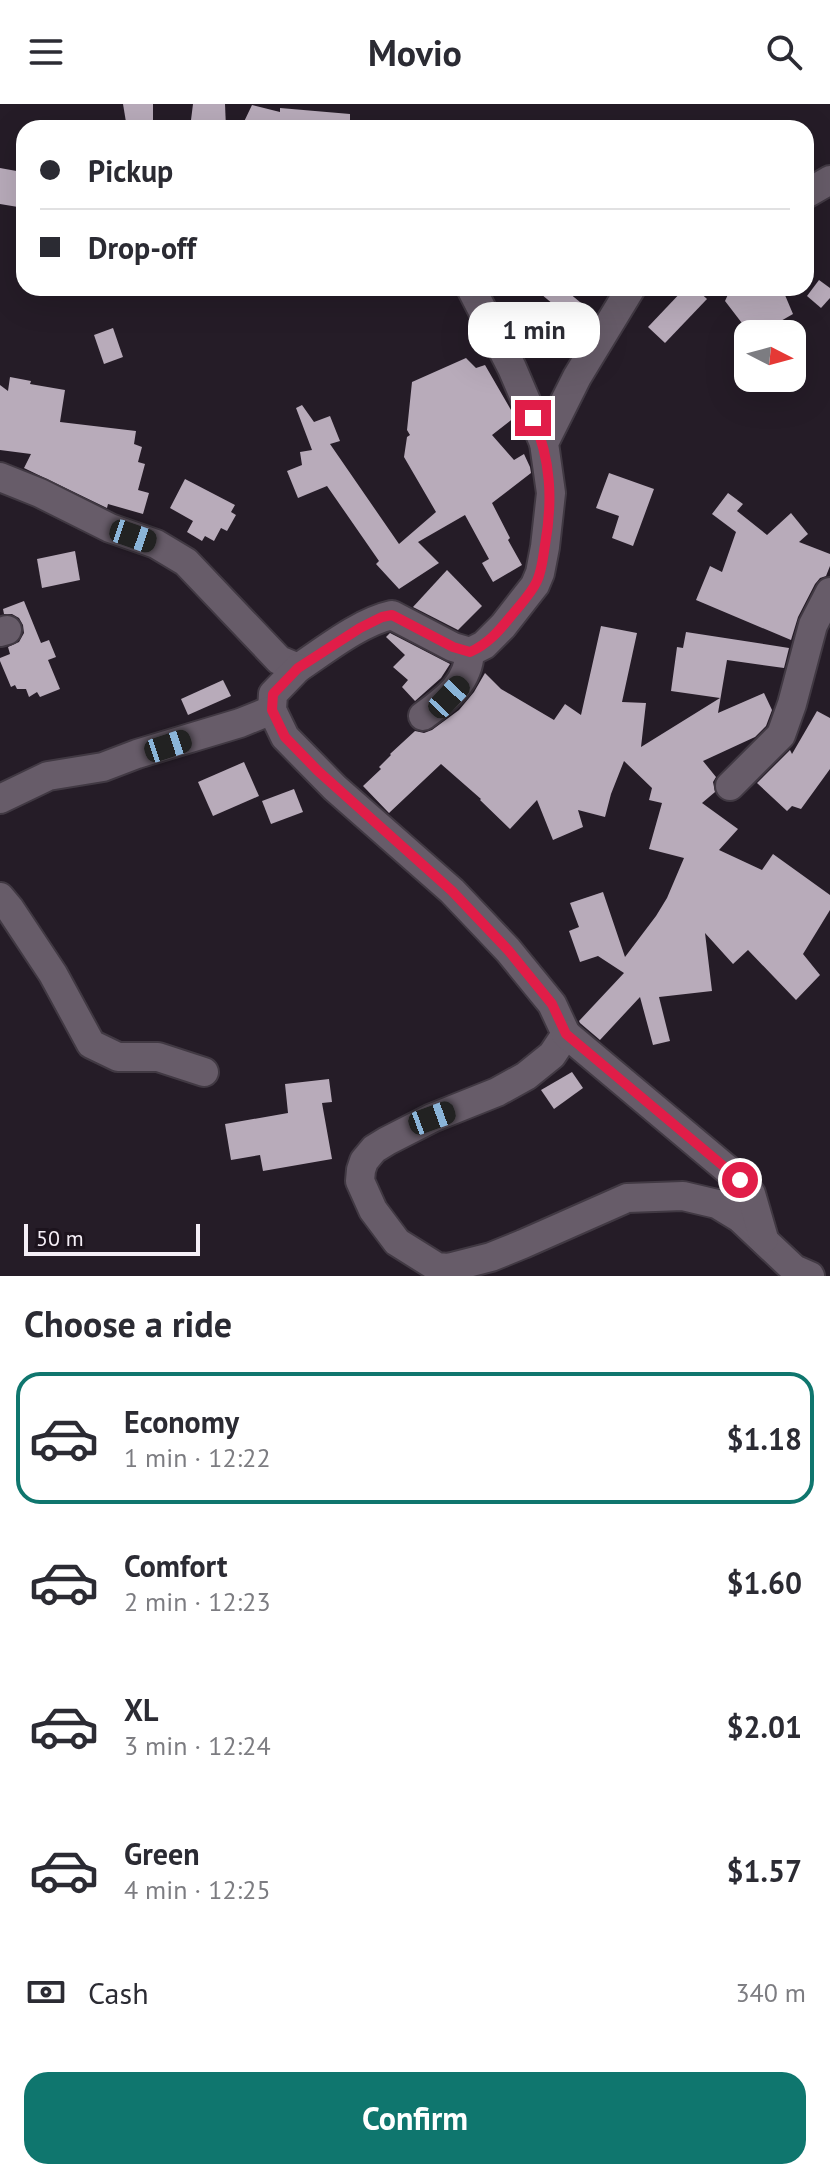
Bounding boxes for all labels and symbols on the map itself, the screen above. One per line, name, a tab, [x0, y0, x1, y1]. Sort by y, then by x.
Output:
callout: 1 min	[467, 302, 599, 358]
north arrow	[734, 320, 806, 392]
route end	[515, 400, 551, 436]
car	[106, 517, 160, 555]
car	[424, 671, 474, 723]
car	[141, 727, 195, 765]
car	[405, 1099, 459, 1137]
route start	[722, 1162, 758, 1198]
scale bar	[24, 1220, 200, 1256]

